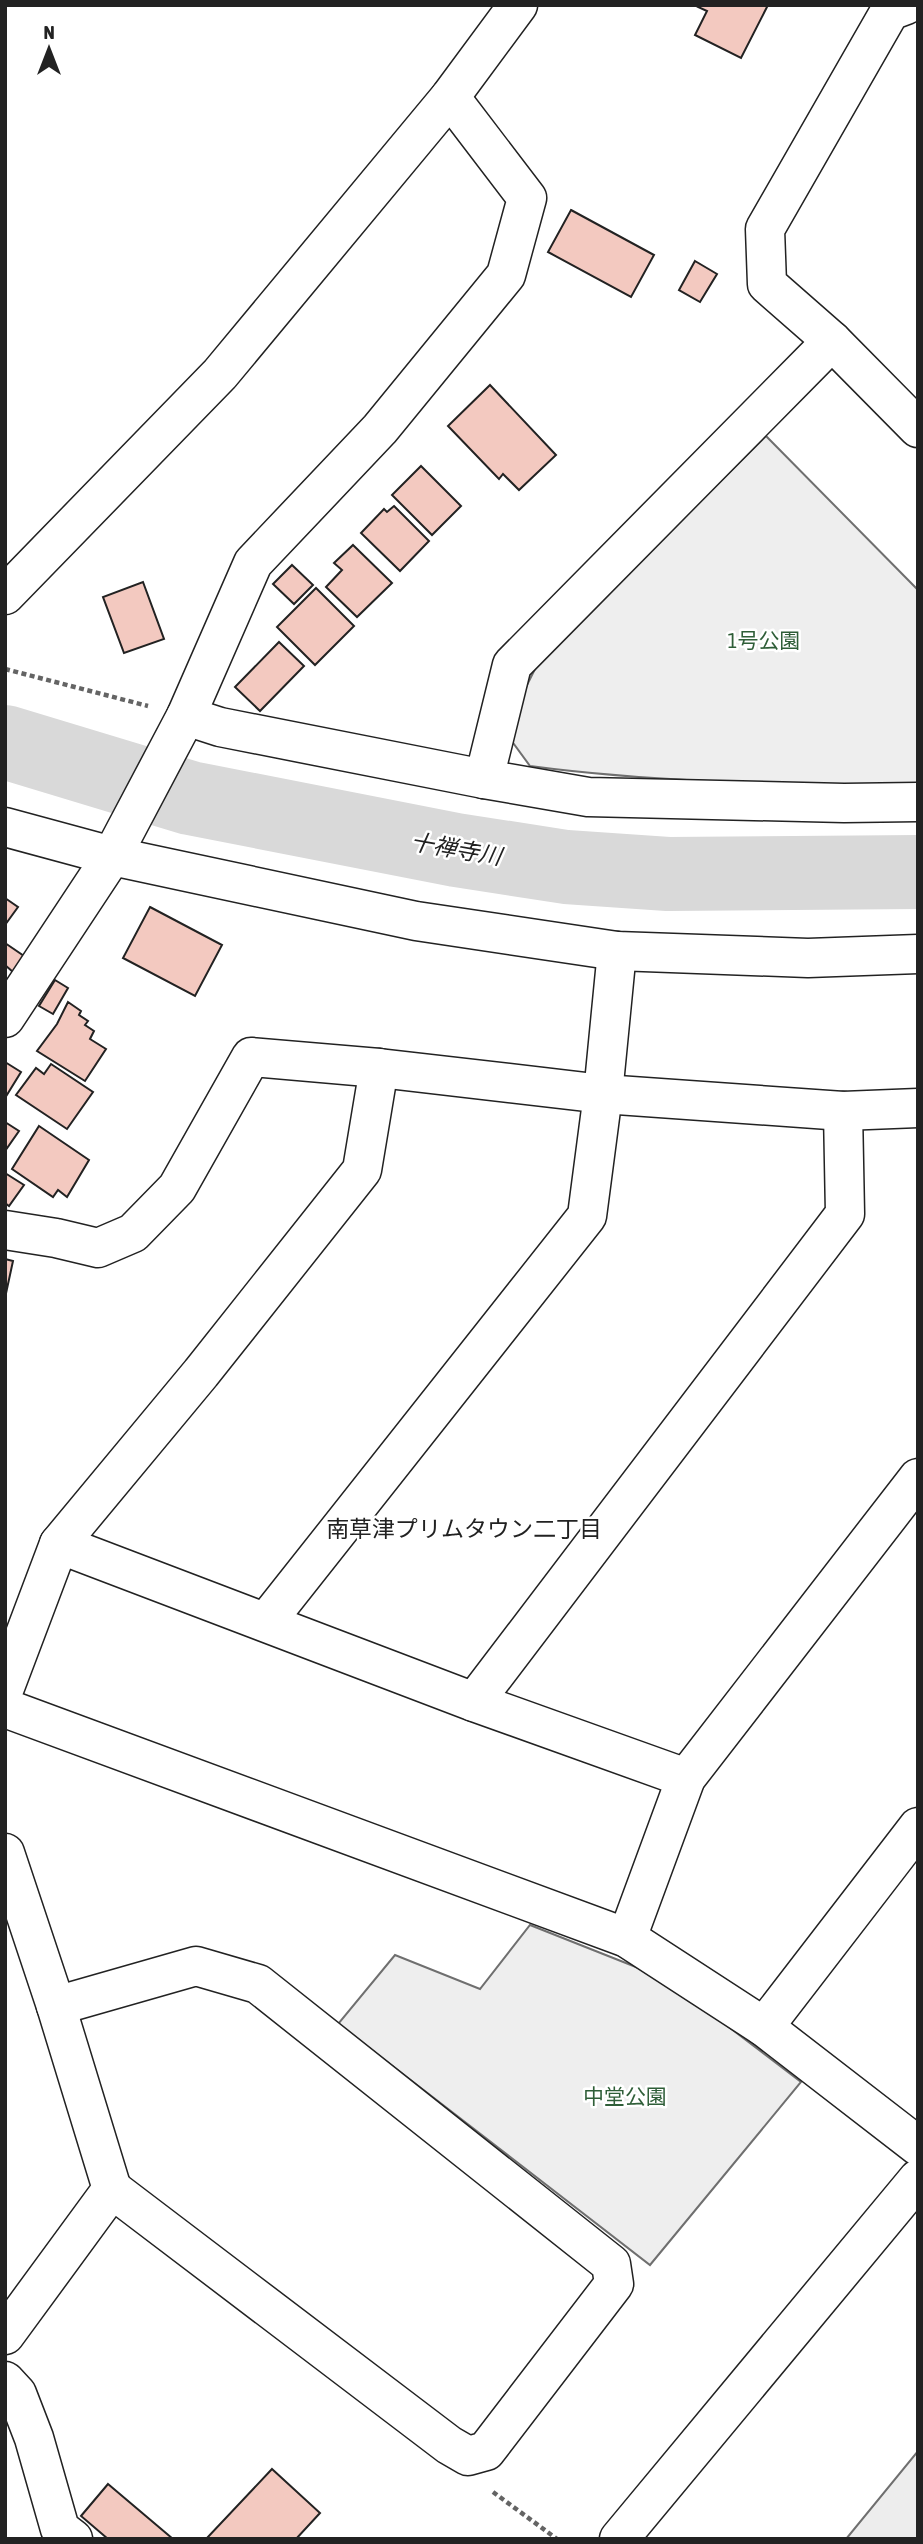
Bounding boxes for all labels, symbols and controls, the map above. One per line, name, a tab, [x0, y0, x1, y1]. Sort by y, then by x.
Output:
north arrow	[14, 14, 84, 84]
text: N	[43, 21, 55, 43]
park label: 1号公園	[728, 628, 800, 652]
water label: 十禅寺川	[408, 828, 507, 870]
district label: 南草津プリムタウン二丁目	[326, 1516, 602, 1542]
park label: 中堂公園	[583, 2084, 667, 2108]

